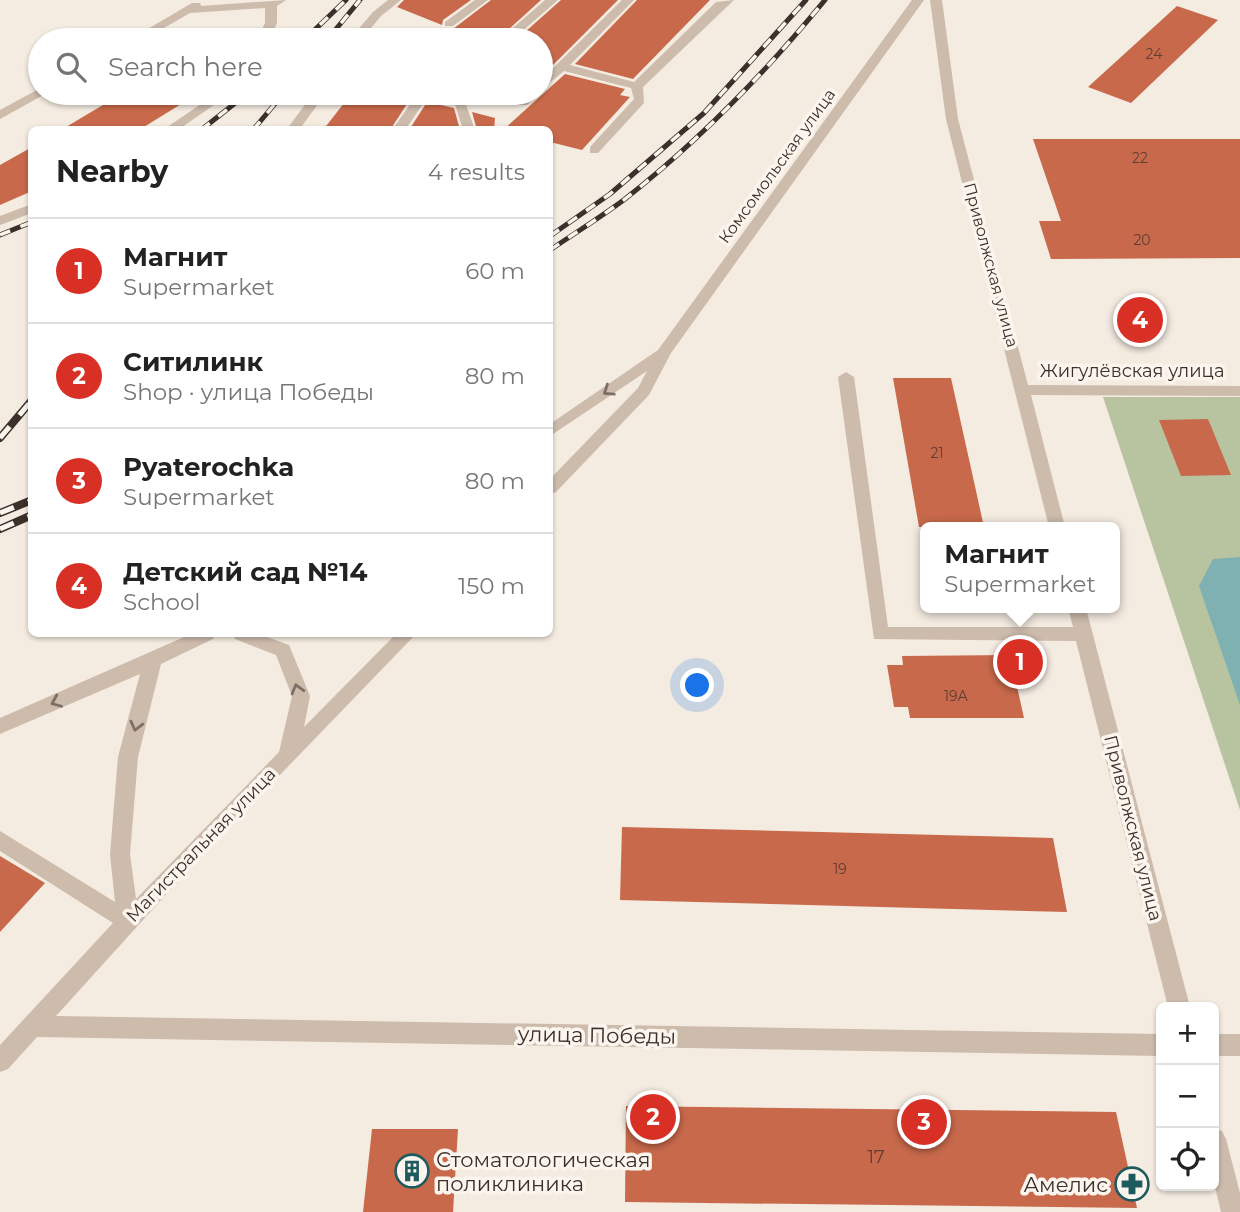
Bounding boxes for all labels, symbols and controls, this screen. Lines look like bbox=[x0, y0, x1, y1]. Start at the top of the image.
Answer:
search box bbox=[28, 28, 553, 105]
house number: 24 bbox=[1146, 45, 1163, 63]
icon: search bbox=[52, 48, 90, 86]
text: Search here bbox=[108, 51, 263, 83]
street label: Комсомольская улица bbox=[715, 85, 839, 247]
house number: 22 bbox=[1132, 149, 1148, 167]
text: Nearby bbox=[56, 153, 168, 190]
text: 4 results bbox=[428, 158, 525, 186]
street label: Приволжская улица bbox=[960, 181, 1022, 349]
house number: 20 bbox=[1133, 231, 1151, 249]
text: Магнит bbox=[123, 241, 228, 273]
text: 1 bbox=[74, 257, 84, 285]
text: 60 m bbox=[465, 257, 525, 285]
text: Supermarket bbox=[123, 273, 275, 301]
pin: 4 bbox=[1117, 294, 1163, 346]
text: Ситилинк bbox=[123, 346, 263, 378]
street label: Жигулёвская улица bbox=[1040, 360, 1224, 382]
text: 2 bbox=[72, 362, 86, 390]
text: 80 m bbox=[465, 362, 525, 390]
text: Shop · улица Победы bbox=[123, 378, 374, 406]
one-way arrow bbox=[603, 383, 616, 395]
house number: 21 bbox=[930, 444, 944, 462]
text: Pyaterochka bbox=[123, 451, 294, 483]
text: 3 bbox=[72, 467, 86, 495]
text: 80 m bbox=[465, 467, 525, 495]
text: Supermarket bbox=[123, 483, 275, 511]
popup bbox=[920, 522, 1120, 613]
text: Магнит bbox=[944, 538, 1049, 570]
text: Детский сад №14 bbox=[123, 556, 367, 588]
text: Supermarket bbox=[944, 570, 1096, 598]
text: 4 bbox=[71, 572, 87, 600]
text: 150 m bbox=[458, 572, 525, 600]
text: School bbox=[123, 588, 201, 616]
pin: 1 bbox=[997, 636, 1043, 688]
your location bbox=[680, 668, 714, 702]
one-way arrow bbox=[291, 683, 305, 695]
house number: 19А bbox=[944, 687, 969, 705]
one-way arrow bbox=[51, 694, 63, 708]
one-way arrow bbox=[130, 720, 144, 732]
street label: Приволжская улица bbox=[1099, 733, 1167, 923]
street label: Магистральная улица bbox=[122, 763, 280, 927]
house number: 19 bbox=[833, 860, 847, 878]
map controls bbox=[1156, 1002, 1219, 1191]
button: + bbox=[1156, 1002, 1219, 1065]
street label: улица Победы bbox=[517, 1021, 676, 1049]
button: − bbox=[1156, 1065, 1219, 1128]
pin: 2 bbox=[630, 1091, 676, 1143]
pin: 3 bbox=[901, 1096, 947, 1148]
button: locate bbox=[1156, 1128, 1219, 1191]
house number: 17 bbox=[867, 1146, 885, 1168]
place label: Стоматологическая поликлиника bbox=[436, 1147, 650, 1196]
building icon: Стоматологическая поликлиника bbox=[393, 1152, 431, 1190]
pharmacy icon: Амелис bbox=[1113, 1165, 1151, 1203]
place label: Амелис bbox=[1023, 1172, 1108, 1197]

